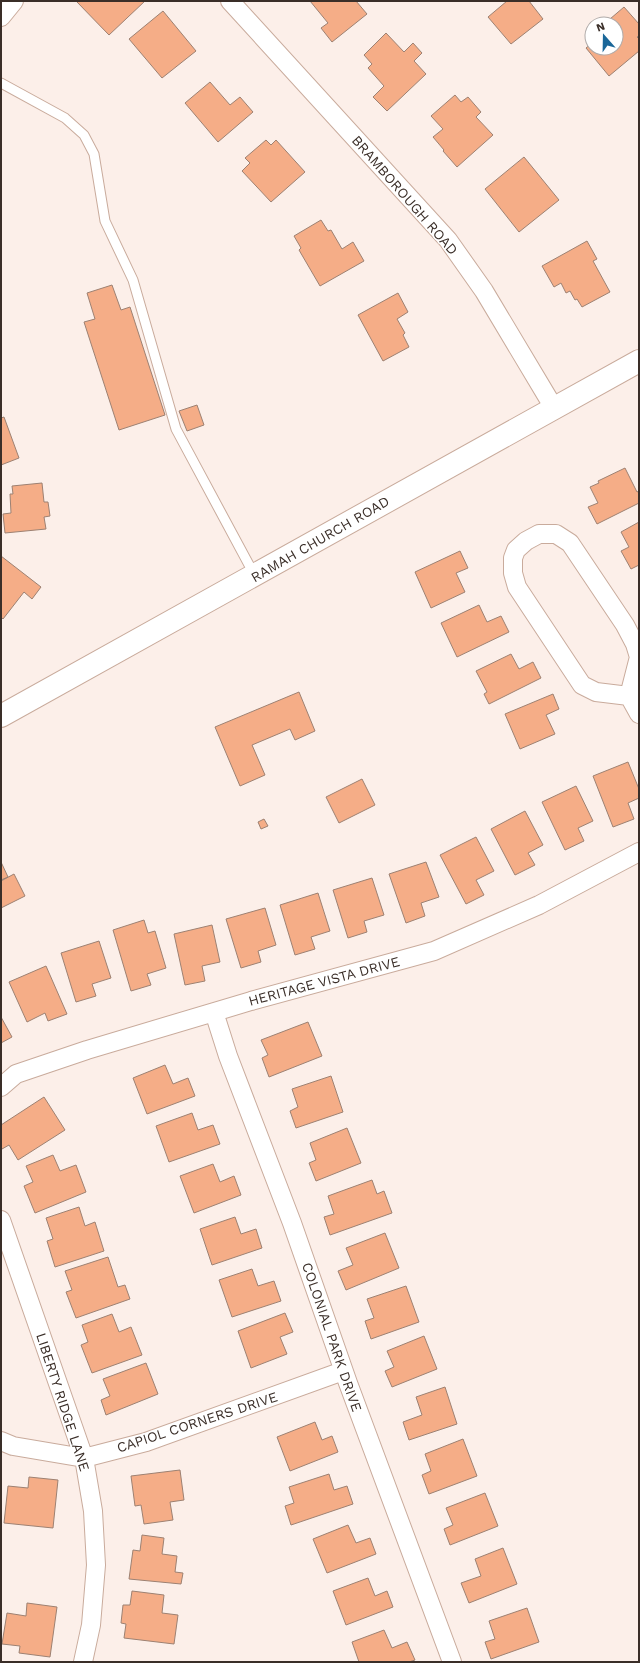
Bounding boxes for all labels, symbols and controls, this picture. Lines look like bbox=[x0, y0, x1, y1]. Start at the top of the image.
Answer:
north arrow bbox=[584, 16, 624, 56]
text: N bbox=[595, 20, 607, 35]
street label: BRAMBOROUGH ROAD bbox=[349, 132, 461, 258]
street label: RAMAH CHURCH ROAD bbox=[248, 493, 392, 585]
street label: HERITAGE VISTA DRIVE bbox=[247, 953, 402, 1009]
street label: COLONIAL PARK DRIVE bbox=[299, 1260, 365, 1414]
street label: LIBERTY RIDGE LANE bbox=[33, 1331, 93, 1473]
street label: CAPIOL CORNERS DRIVE bbox=[115, 1388, 279, 1456]

